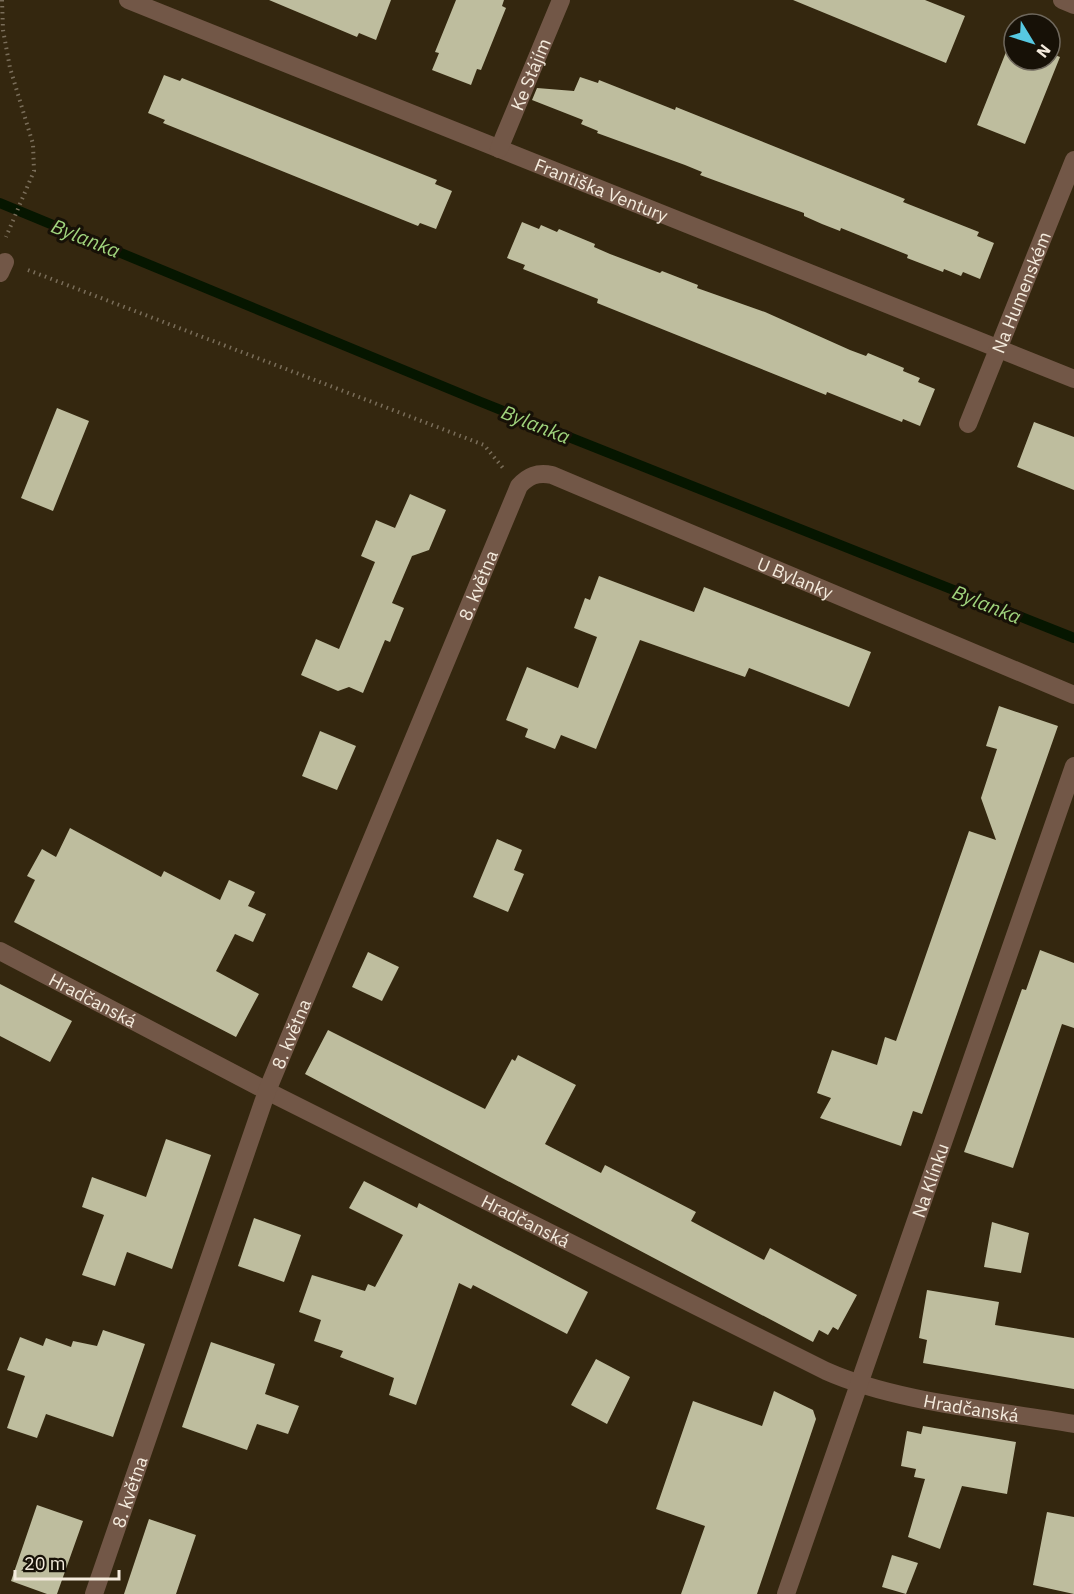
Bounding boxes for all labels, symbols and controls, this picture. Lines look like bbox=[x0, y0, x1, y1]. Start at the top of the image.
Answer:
north arrow bbox=[1002, 12, 1062, 72]
street label: Ke Stájím bbox=[505, 35, 555, 114]
text: N bbox=[1032, 41, 1055, 62]
street label: Františka Ventury bbox=[531, 153, 672, 227]
water label: Bylanka bbox=[48, 212, 124, 264]
street label: Na Humenském bbox=[986, 228, 1056, 356]
water label: Bylanka bbox=[498, 398, 574, 450]
street label: 8. května bbox=[453, 546, 503, 624]
street label: U Bylanky bbox=[754, 551, 837, 604]
water label: Bylanka bbox=[949, 578, 1025, 630]
street label: Hradčanská bbox=[45, 967, 141, 1032]
street label: 8. května bbox=[266, 995, 316, 1072]
street label: Na Klínku bbox=[906, 1140, 953, 1221]
street label: Hradčanská bbox=[478, 1189, 574, 1253]
street label: Hradčanská bbox=[922, 1389, 1021, 1427]
street label: 8. května bbox=[106, 1453, 152, 1531]
scale bar bbox=[15, 1543, 118, 1581]
text: 20 m bbox=[24, 1552, 66, 1575]

